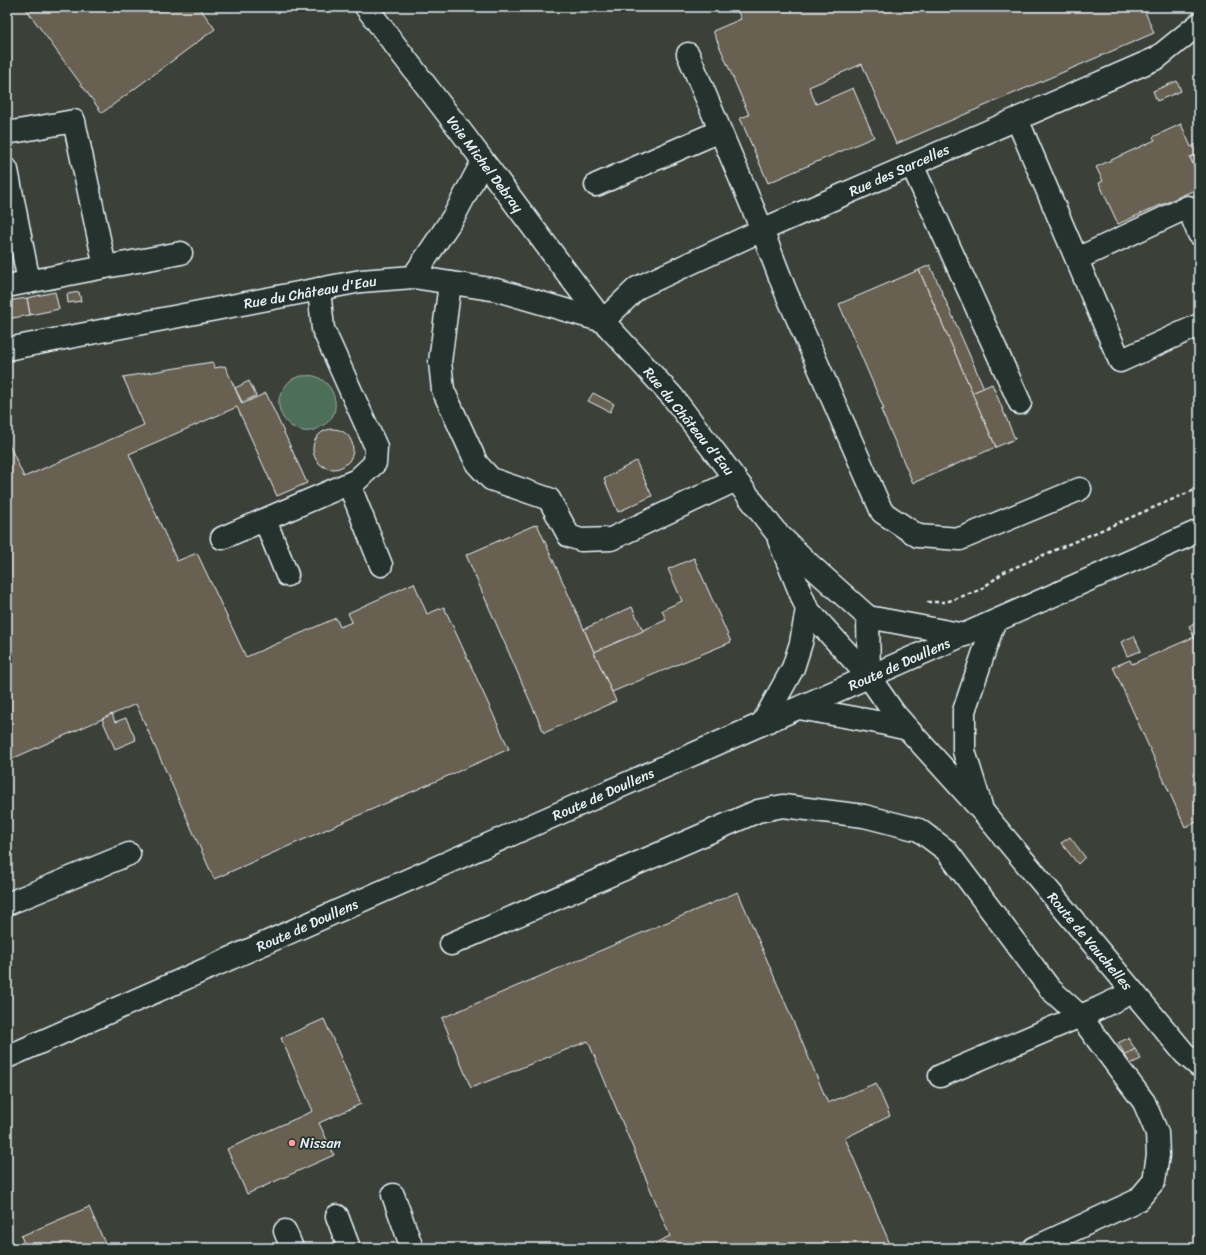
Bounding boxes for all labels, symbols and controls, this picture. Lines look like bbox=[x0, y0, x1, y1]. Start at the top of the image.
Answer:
street label: Voie Michel Debray bbox=[440, 110, 530, 219]
street label: Rue des Sarcelles bbox=[845, 137, 954, 204]
street label: Rue du Château d'Eau bbox=[242, 268, 379, 316]
street label: Rue du Château d'Eau bbox=[637, 361, 741, 482]
street label: Route de Doullens bbox=[844, 631, 954, 698]
street label: Route de Doullens bbox=[548, 761, 658, 828]
street label: Route de Vauchelles bbox=[1041, 886, 1139, 997]
street label: Route de Doullens bbox=[252, 892, 362, 959]
place label: Nissan bbox=[300, 1131, 341, 1156]
marker: Nissan bbox=[287, 1138, 297, 1148]

